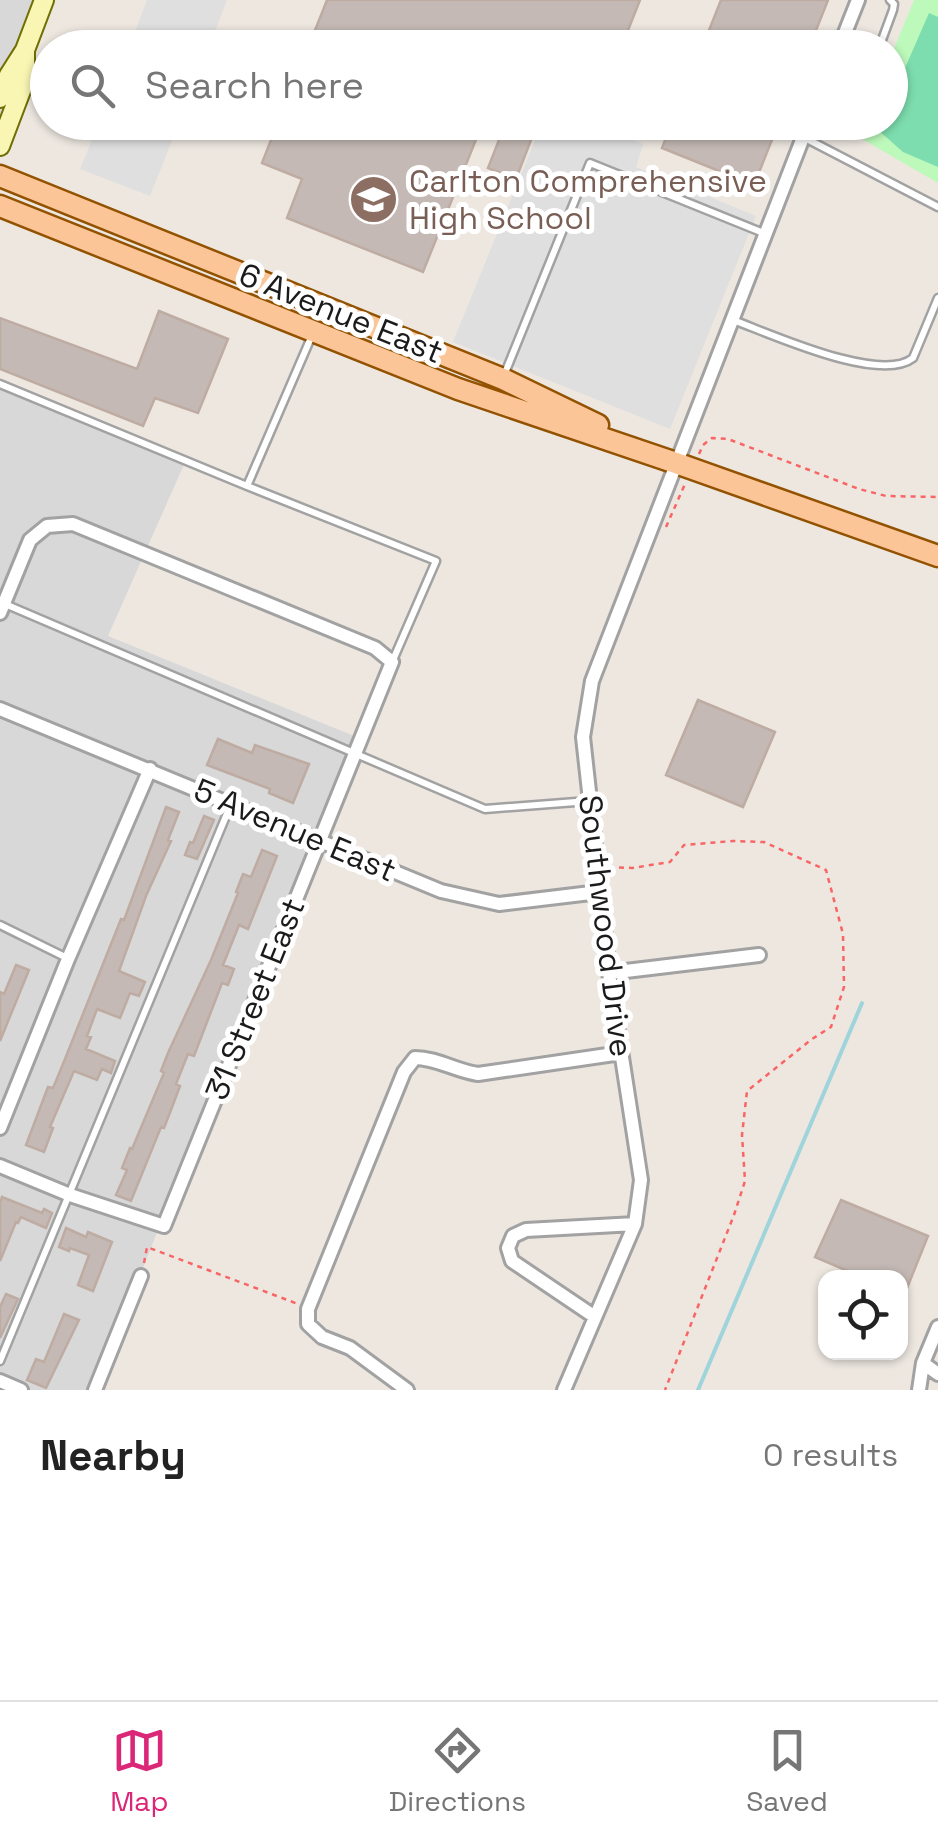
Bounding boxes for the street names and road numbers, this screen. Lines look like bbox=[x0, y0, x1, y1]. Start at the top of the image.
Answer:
street label: 6 Avenue East bbox=[233, 254, 449, 372]
street label: 5 Avenue East bbox=[188, 769, 402, 891]
street label: Southwood Drive bbox=[570, 793, 642, 1059]
street label: 31 Street East bbox=[196, 892, 314, 1106]

